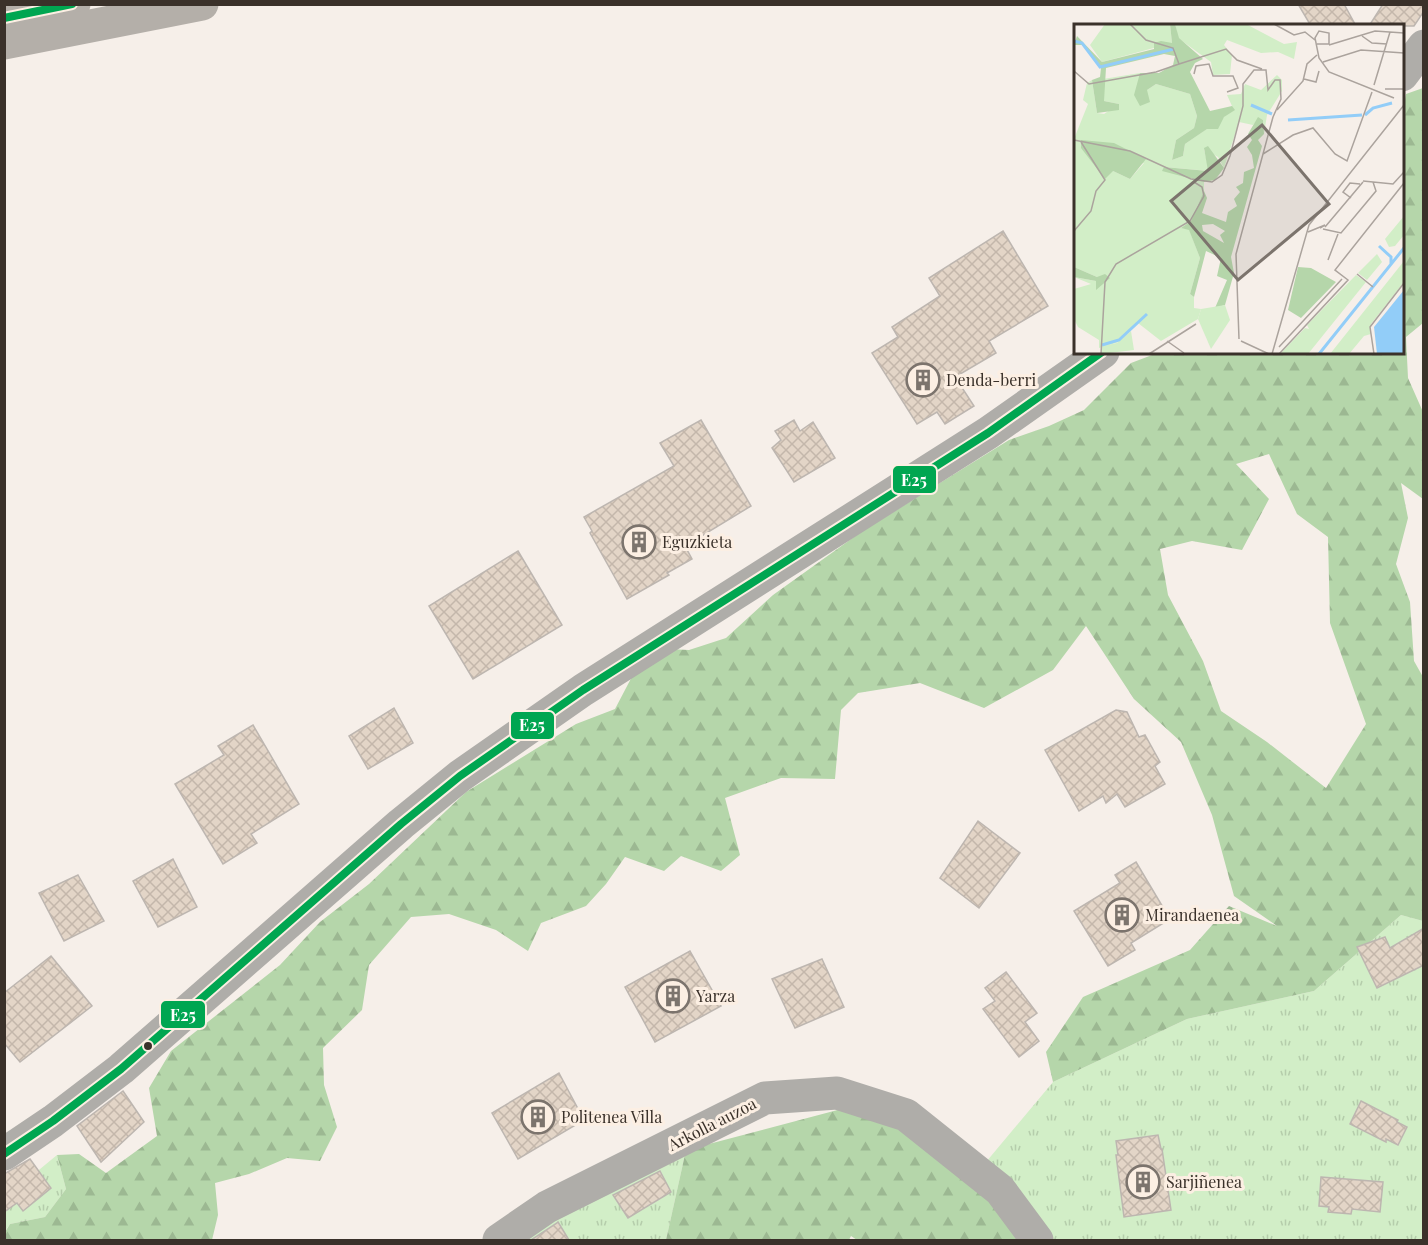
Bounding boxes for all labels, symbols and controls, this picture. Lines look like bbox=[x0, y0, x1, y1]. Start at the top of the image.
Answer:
inset map bbox=[1074, 24, 1404, 354]
building icon: Denda-berri bbox=[905, 362, 941, 398]
place label: Denda-berri bbox=[946, 369, 1037, 390]
line badge: E25 bbox=[892, 465, 937, 494]
text: E25 bbox=[901, 469, 927, 490]
building icon: Eguzkieta bbox=[621, 524, 657, 560]
place label: Eguzkieta bbox=[662, 531, 732, 552]
line badge: E25 bbox=[510, 711, 555, 740]
text: E25 bbox=[519, 714, 545, 735]
building icon: Mirandaenea bbox=[1104, 897, 1140, 933]
place label: Mirandaenea bbox=[1145, 904, 1239, 925]
building icon: Yarza bbox=[655, 978, 691, 1014]
place label: Yarza bbox=[695, 985, 735, 1006]
line badge: E25 bbox=[160, 1000, 206, 1029]
text: E25 bbox=[170, 1004, 196, 1025]
unlabelled marker bbox=[142, 1040, 154, 1052]
street label: Arkolla auzoa bbox=[663, 1092, 759, 1155]
building icon: Politenea Villa bbox=[520, 1099, 556, 1135]
place label: Politenea Villa bbox=[561, 1106, 662, 1127]
building icon: Sarjiñenea bbox=[1125, 1164, 1161, 1200]
place label: Sarjiñenea bbox=[1166, 1171, 1242, 1192]

